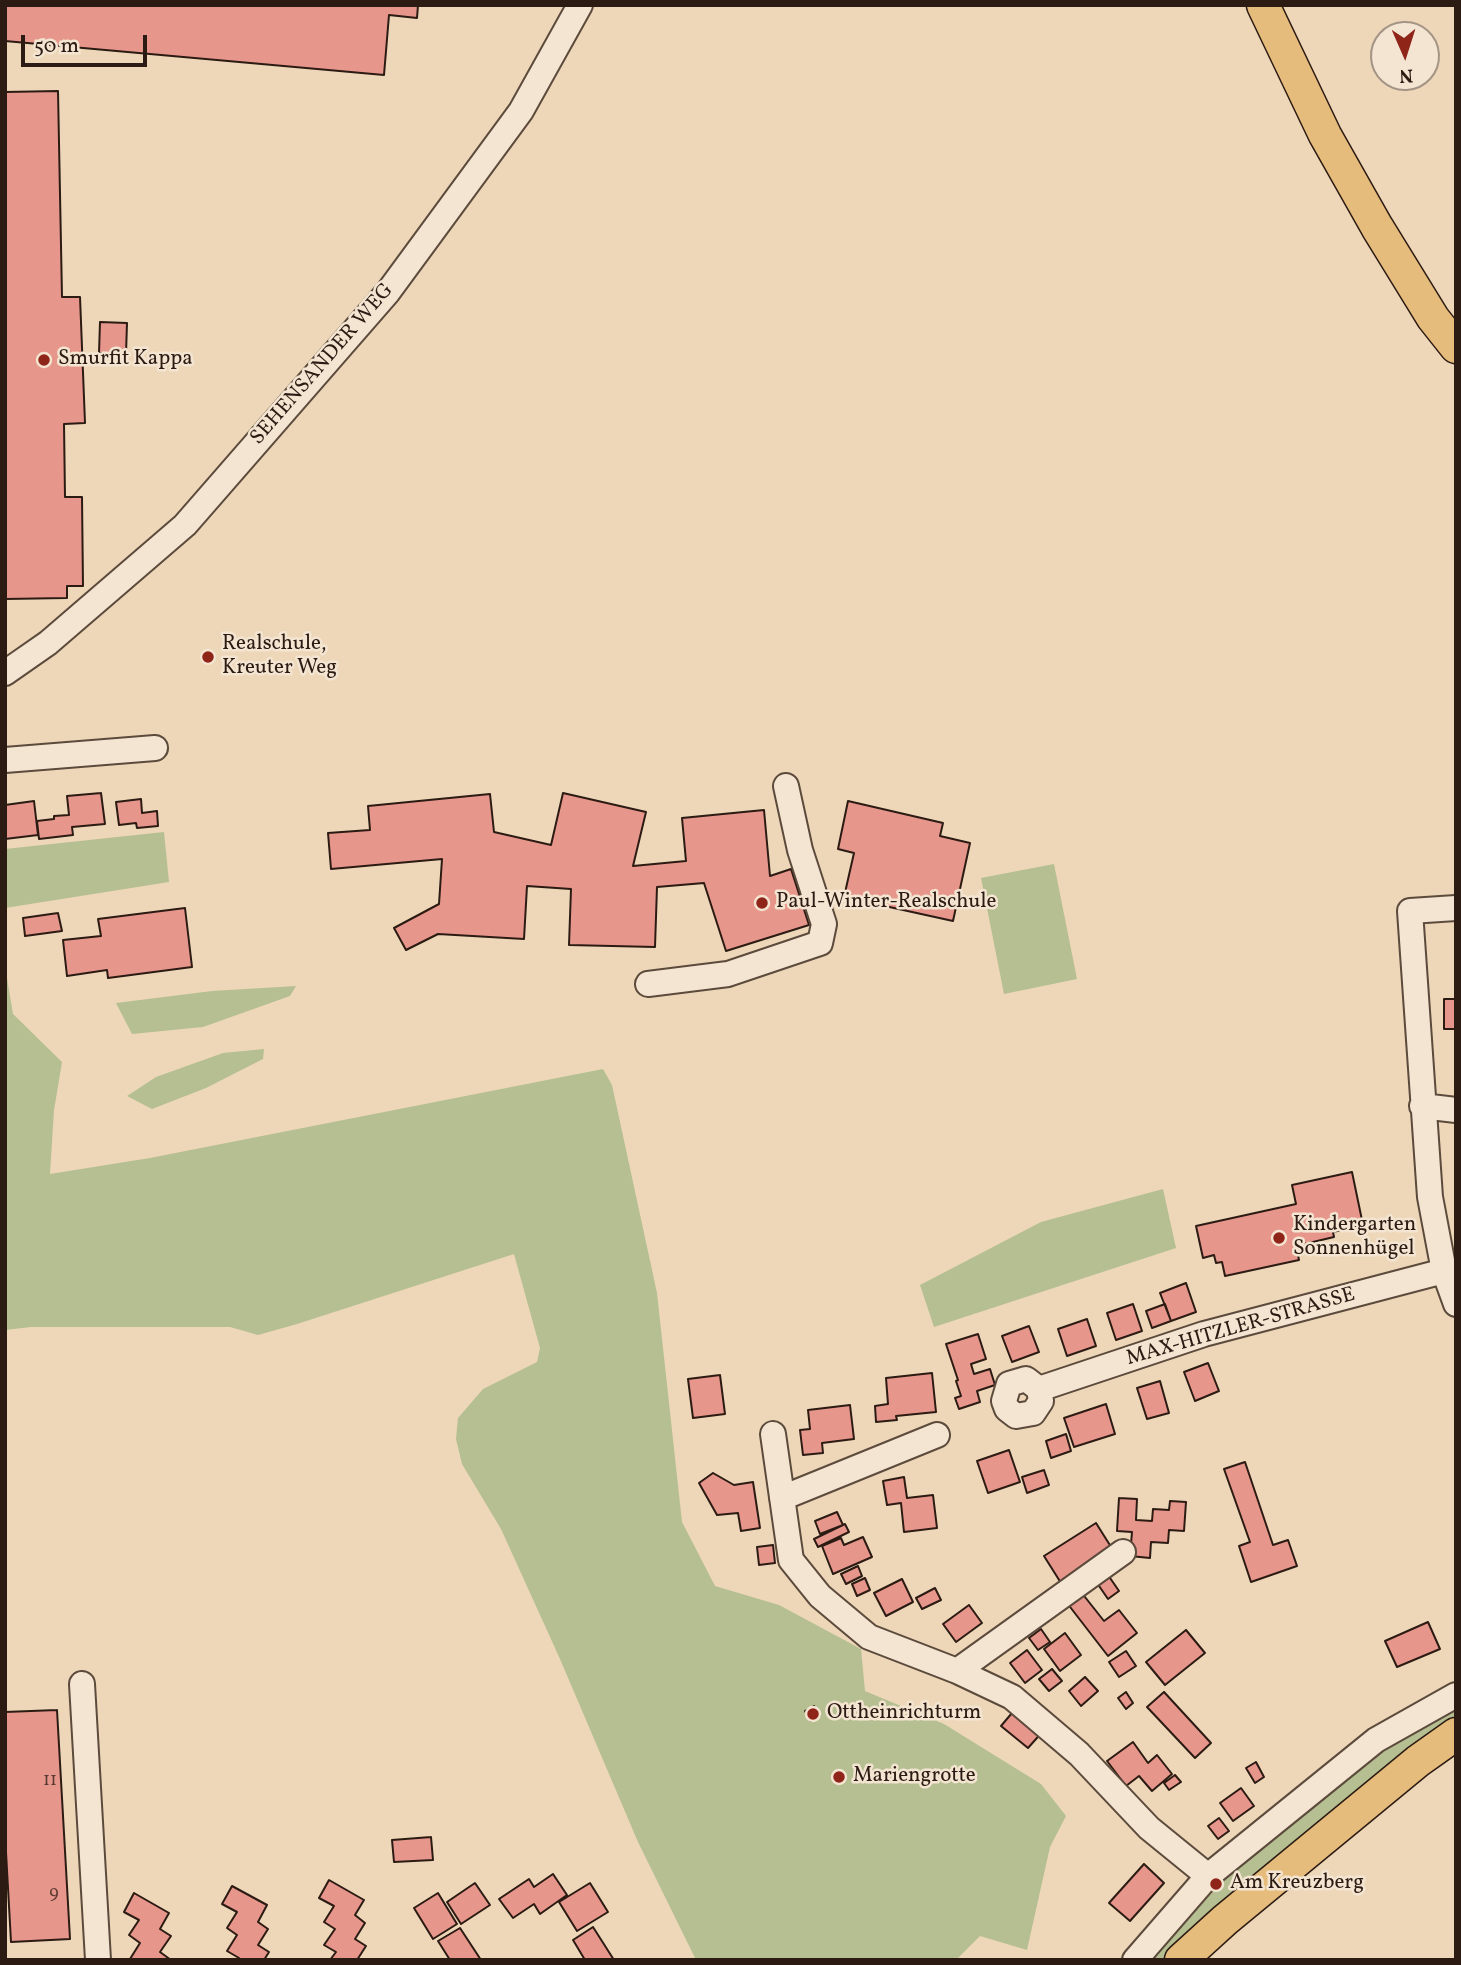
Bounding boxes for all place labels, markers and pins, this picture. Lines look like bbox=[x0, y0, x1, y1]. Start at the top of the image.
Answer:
place label: Smurfit Kappa bbox=[58, 347, 193, 373]
marker: Smurfit Kappa bbox=[36, 352, 52, 368]
place label: Realschule, Kreuter Weg bbox=[222, 632, 337, 682]
marker: Realschule, Kreuter Weg bbox=[200, 649, 216, 665]
place label: Paul-Winter-Realschule bbox=[776, 890, 997, 916]
marker: Paul-Winter-Realschule bbox=[754, 895, 770, 911]
place label: Kindergarten Sonnenhügel bbox=[1293, 1213, 1416, 1263]
marker: Kindergarten Sonnenhügel bbox=[1271, 1230, 1287, 1246]
place label: Ottheinrichturm bbox=[827, 1701, 981, 1727]
marker: Ottheinrichturm bbox=[805, 1706, 821, 1722]
place label: Mariengrotte bbox=[853, 1764, 976, 1790]
marker: Mariengrotte bbox=[831, 1769, 847, 1785]
place label: Am Kreuzberg bbox=[1230, 1871, 1364, 1897]
marker: Am Kreuzberg bbox=[1208, 1876, 1224, 1892]

